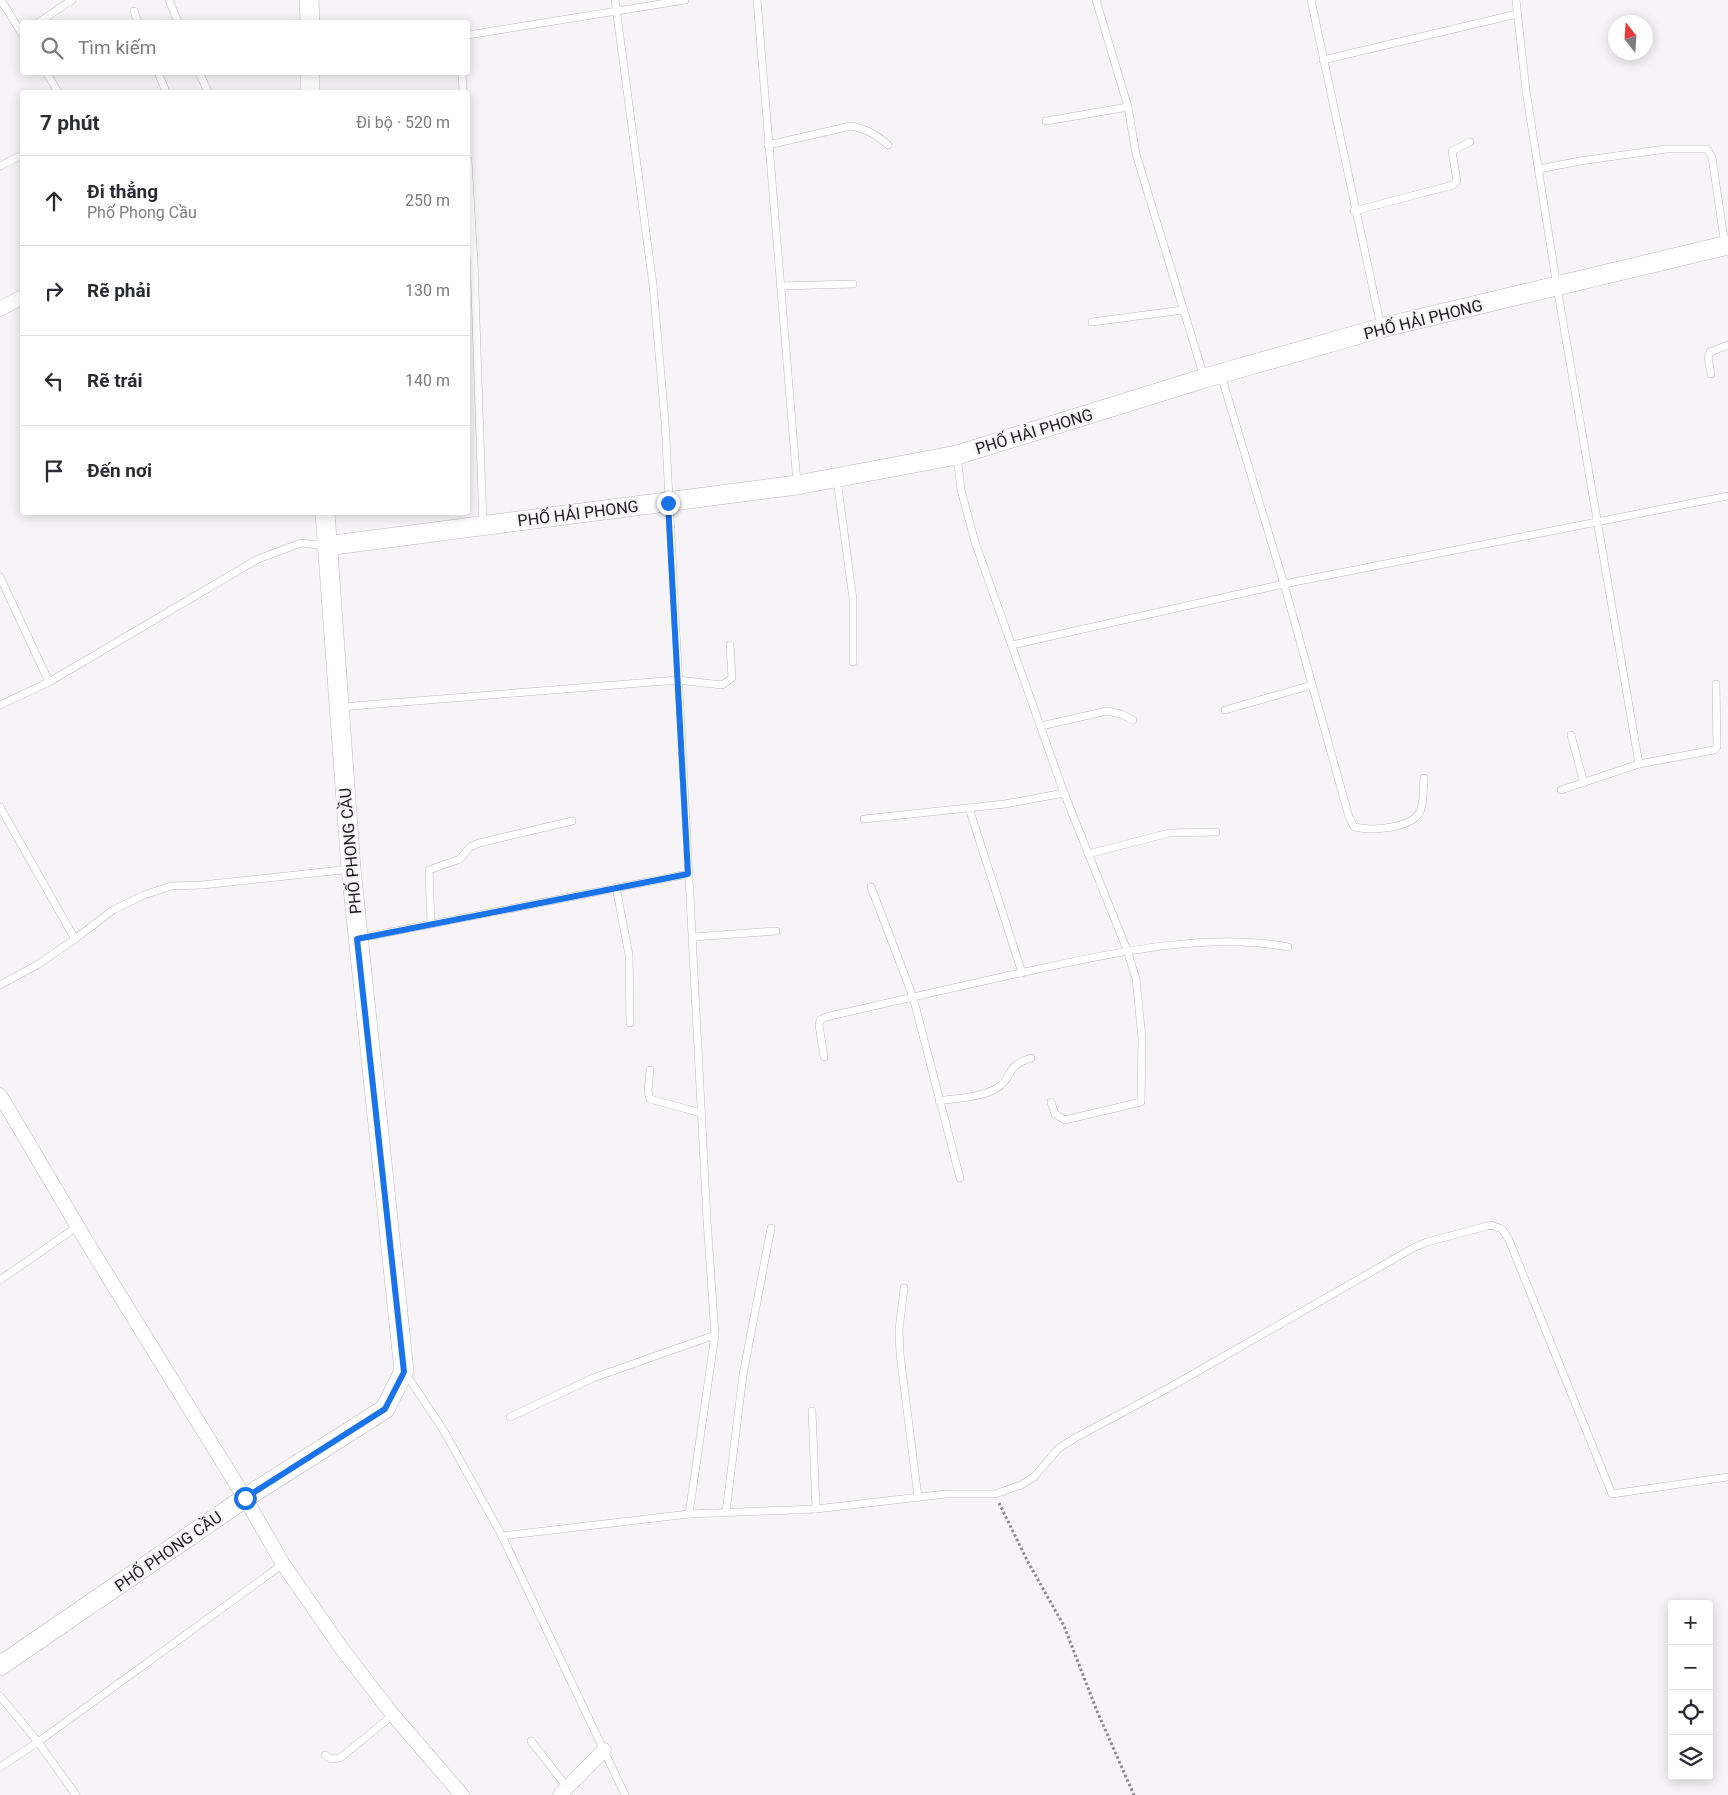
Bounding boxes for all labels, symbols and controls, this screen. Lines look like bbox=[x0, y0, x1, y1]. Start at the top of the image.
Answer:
north arrow bbox=[1608, 15, 1653, 60]
search box bbox=[20, 20, 470, 75]
icon: search bbox=[38, 34, 66, 62]
text: Tìm kiếm bbox=[78, 36, 156, 59]
text: 7 phút bbox=[40, 111, 100, 135]
text: Đi bộ · 520 m bbox=[356, 113, 450, 132]
text: Đi thẳng bbox=[87, 180, 158, 203]
icon: ahead bbox=[40, 187, 68, 215]
text: 250 m bbox=[405, 191, 450, 210]
text: Phố Phong Cầu bbox=[87, 203, 197, 222]
icon: right bbox=[40, 277, 68, 305]
text: Rẽ phải bbox=[87, 279, 151, 302]
text: 130 m bbox=[405, 281, 450, 300]
street label: PHỐ HẢI PHONG bbox=[1361, 294, 1484, 343]
icon: left bbox=[40, 367, 68, 395]
text: Rẽ trái bbox=[87, 369, 142, 392]
text: 140 m bbox=[405, 371, 450, 390]
street label: PHỐ HẢI PHONG bbox=[973, 403, 1095, 458]
icon: arrive bbox=[40, 457, 68, 485]
text: Đến nơi bbox=[87, 459, 152, 482]
route end bbox=[657, 492, 680, 515]
street label: PHỐ HẢI PHONG bbox=[516, 495, 640, 530]
street label: PHỐ PHONG CẦU bbox=[334, 787, 365, 915]
route start bbox=[234, 1487, 257, 1510]
street label: PHỐ PHONG CẦU bbox=[110, 1506, 225, 1595]
map controls bbox=[1668, 1600, 1713, 1780]
button: + bbox=[1668, 1600, 1713, 1645]
button: − bbox=[1668, 1645, 1713, 1690]
button: locate bbox=[1668, 1690, 1713, 1735]
button: layers bbox=[1668, 1735, 1713, 1780]

